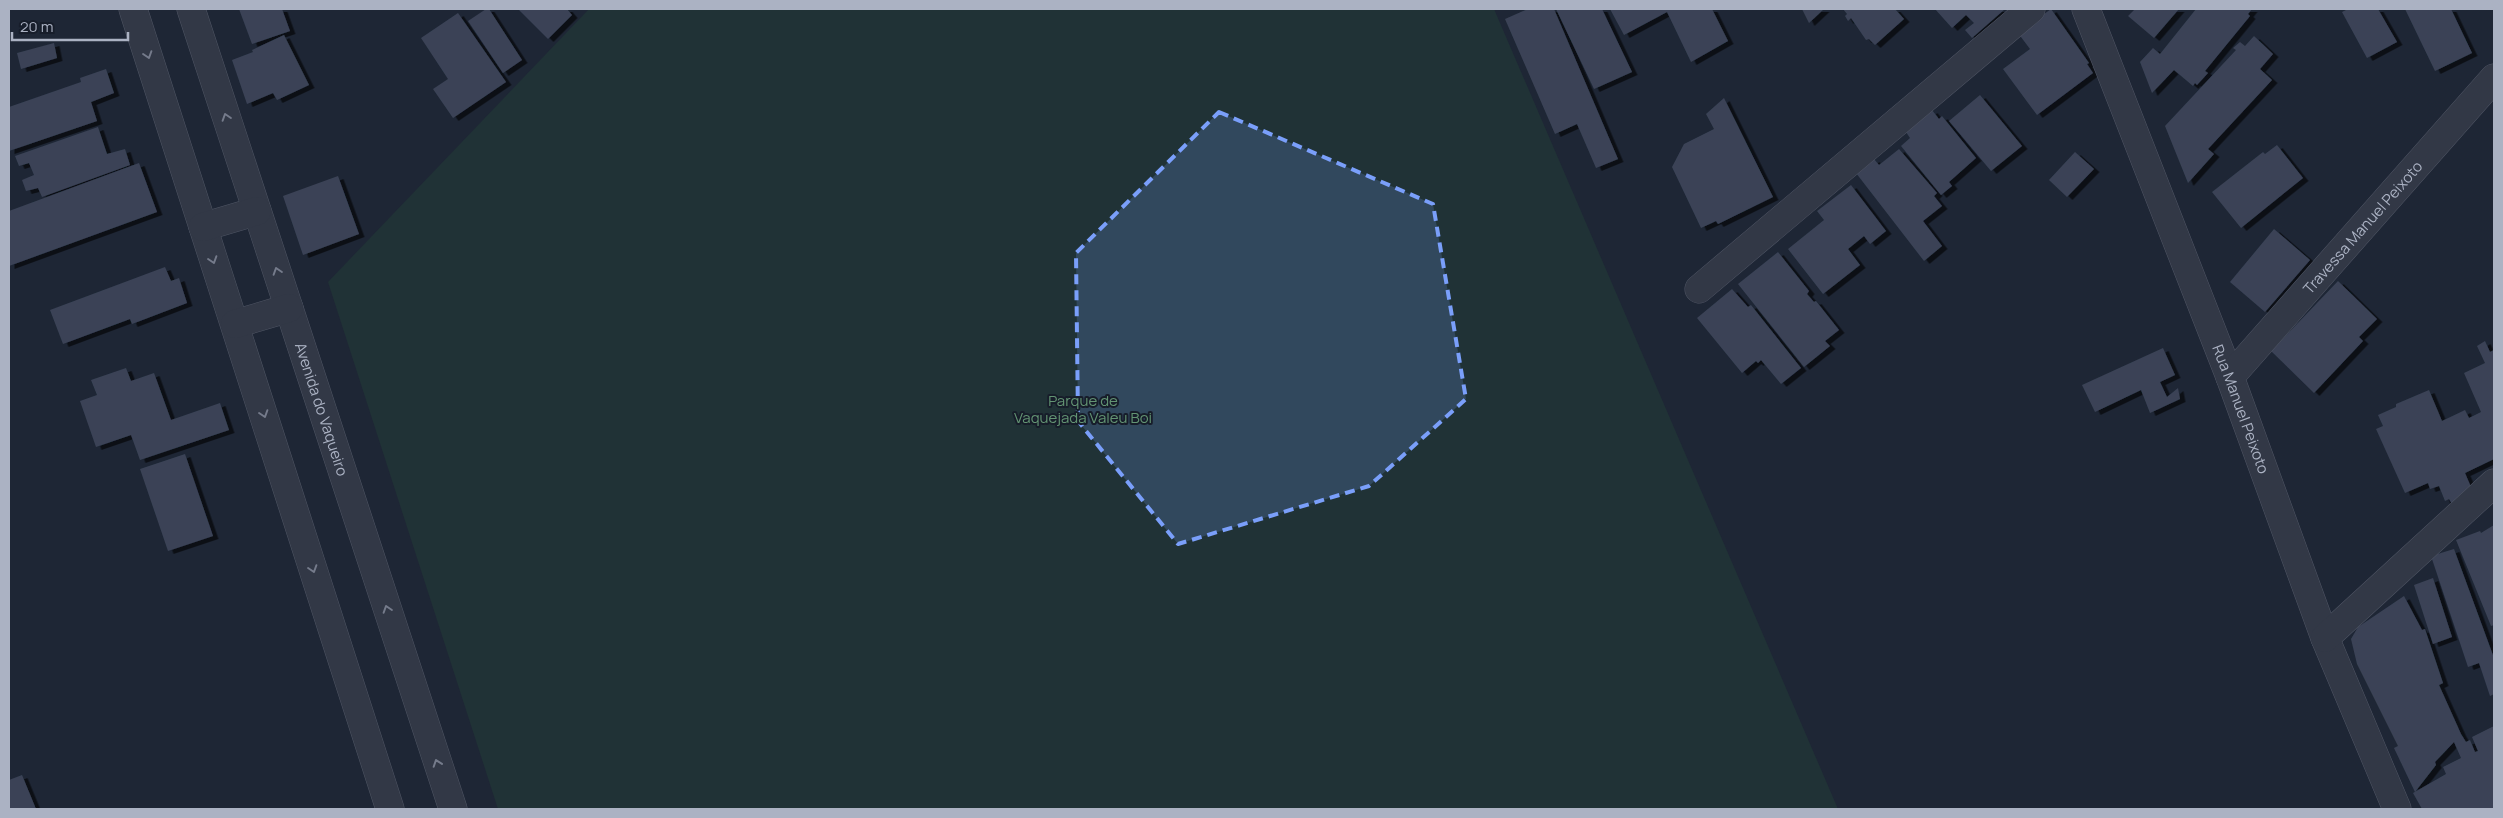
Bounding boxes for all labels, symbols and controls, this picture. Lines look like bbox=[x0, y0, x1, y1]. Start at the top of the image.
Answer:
scale bar bbox=[12, 10, 129, 42]
text: 20 m bbox=[20, 16, 53, 37]
one-way arrow bbox=[142, 51, 152, 59]
one-way arrow bbox=[222, 113, 232, 121]
street label: Travessa Manuel Peixoto bbox=[2298, 156, 2427, 298]
one-way arrow bbox=[208, 255, 218, 264]
one-way arrow bbox=[273, 267, 283, 276]
street label: Avenida do Vaqueiro bbox=[290, 340, 354, 479]
street label: Rua Manuel Peixoto bbox=[2208, 341, 2275, 476]
park label: Parque de Vaquejada Valeu Boi bbox=[1014, 390, 1152, 428]
one-way arrow bbox=[259, 410, 269, 418]
one-way arrow bbox=[308, 565, 318, 573]
one-way arrow bbox=[383, 605, 393, 613]
one-way arrow bbox=[433, 759, 443, 768]

